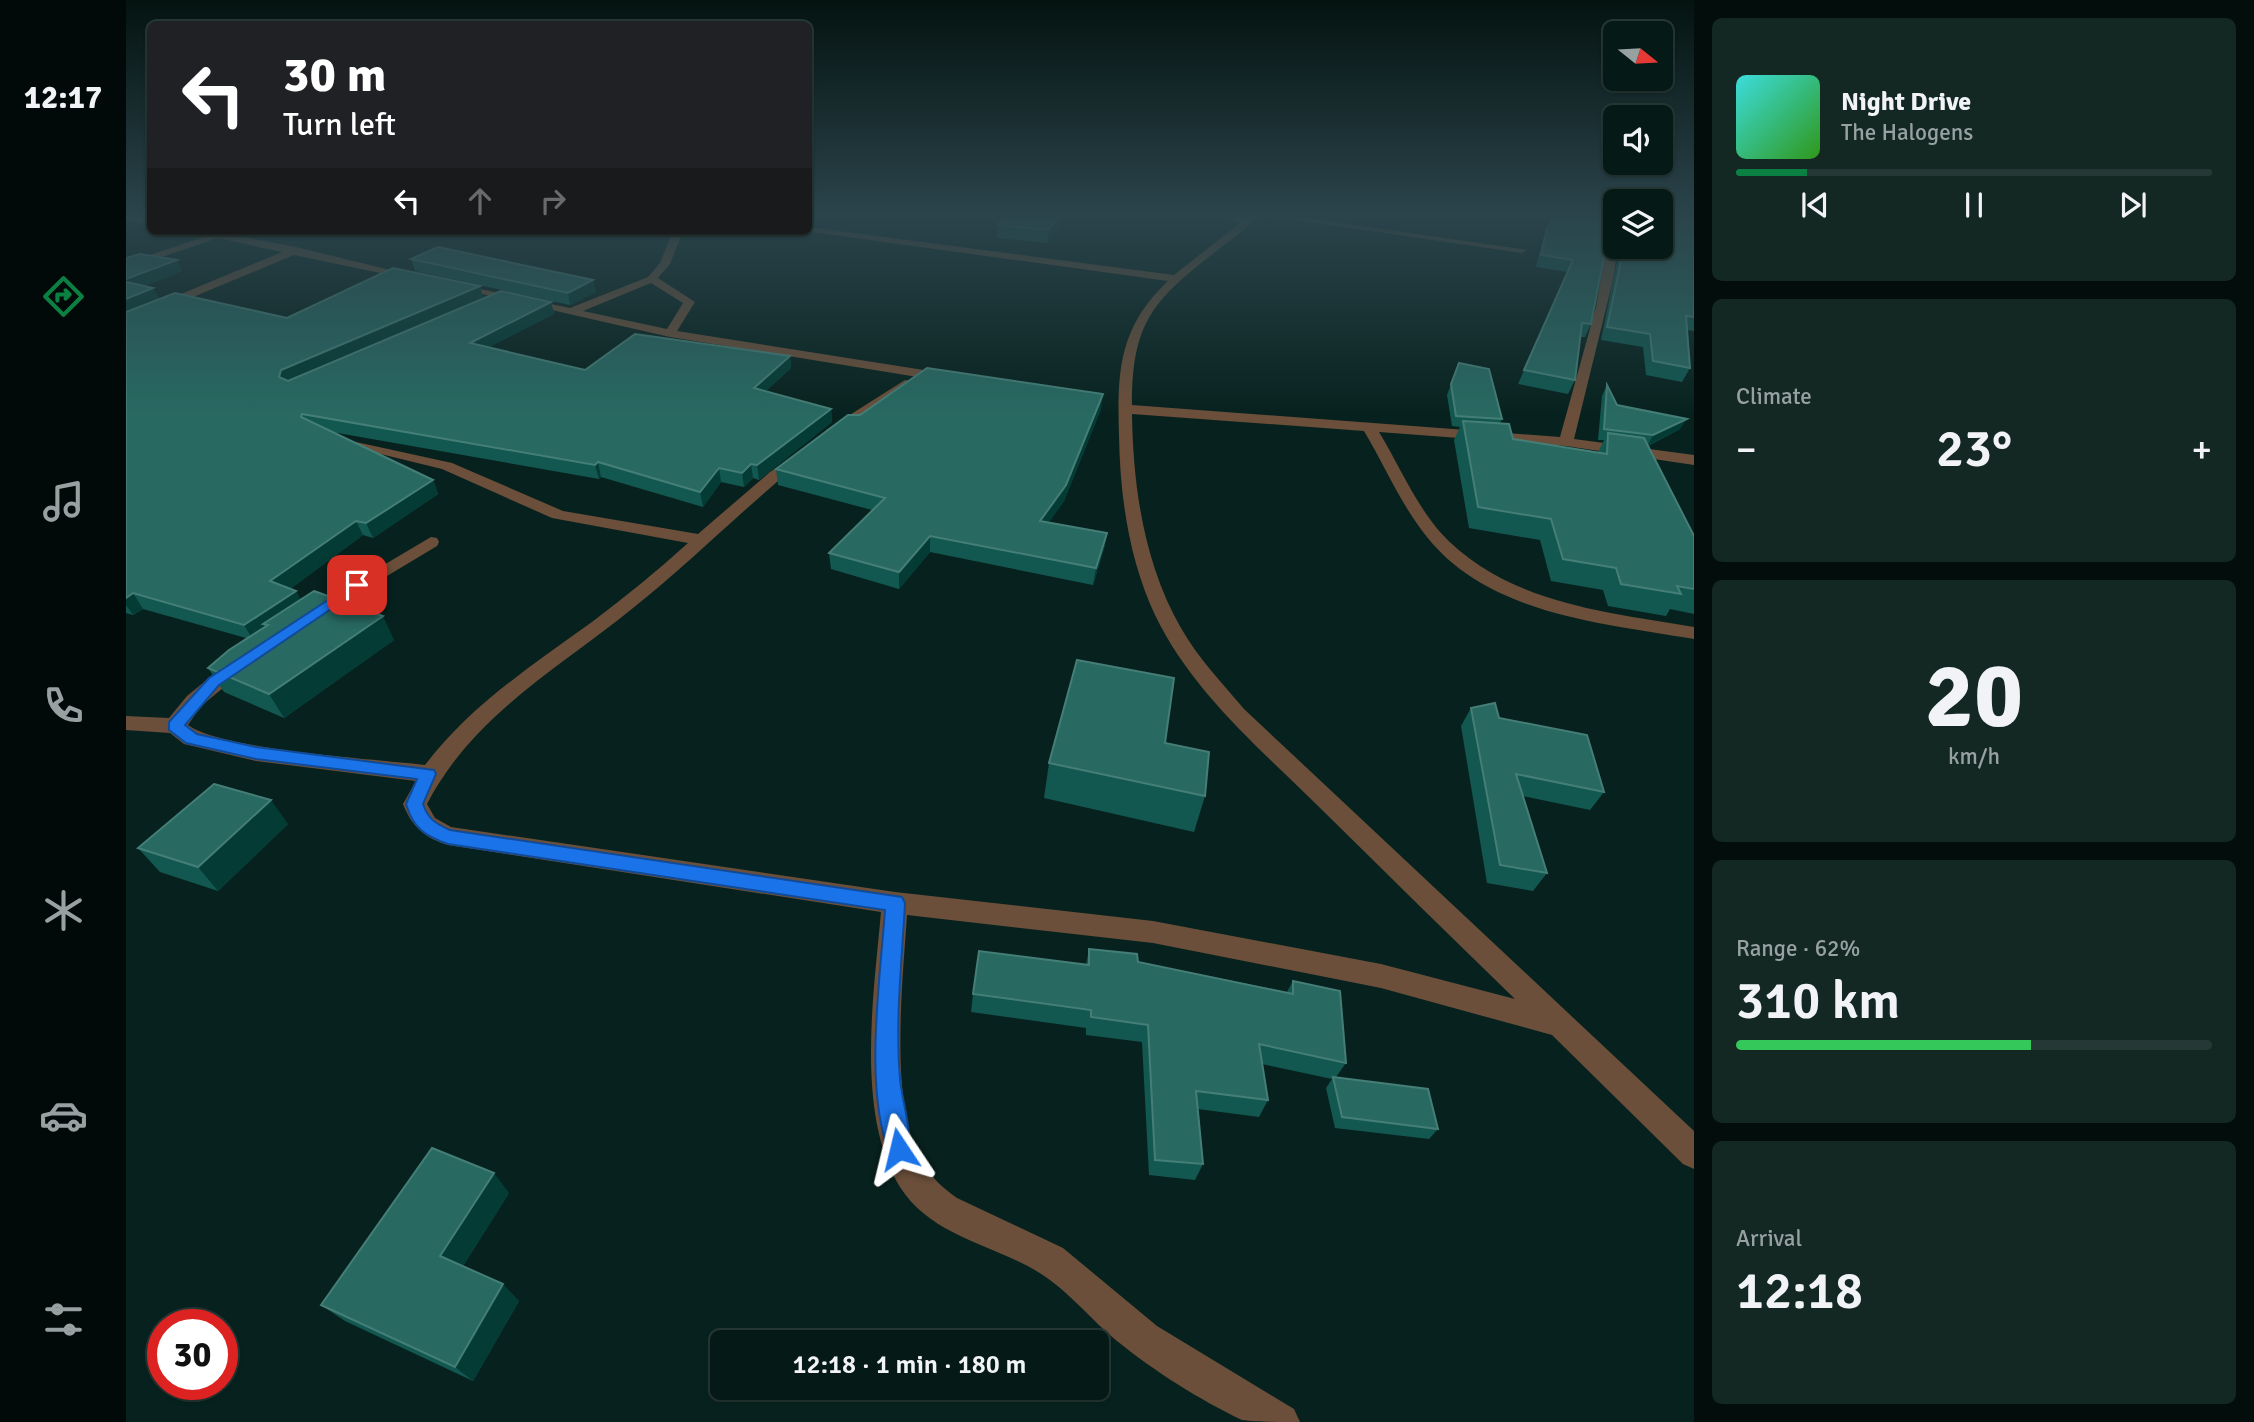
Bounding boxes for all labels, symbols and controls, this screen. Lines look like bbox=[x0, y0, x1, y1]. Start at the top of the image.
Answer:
north arrow bbox=[1603, 21, 1673, 91]
map controls bbox=[1603, 21, 1673, 259]
text: 30 m bbox=[283, 45, 386, 105]
icon: left bbox=[168, 49, 259, 140]
text: 12:17 bbox=[24, 78, 102, 117]
text: Night Drive bbox=[1841, 86, 1971, 118]
text: Turn left bbox=[283, 105, 396, 144]
button: sound bbox=[1603, 105, 1673, 175]
text: The Halogens bbox=[1841, 118, 1973, 147]
icon: left bbox=[388, 182, 426, 220]
icon: ahead bbox=[461, 182, 499, 220]
icon: right bbox=[534, 182, 572, 220]
icon: previous bbox=[1796, 186, 1834, 224]
icon: pause bbox=[1955, 186, 1993, 224]
icon: next bbox=[2114, 186, 2152, 224]
button: layers bbox=[1603, 189, 1673, 259]
icon: directions bbox=[39, 272, 88, 321]
text: Climate bbox=[1736, 382, 1812, 411]
text: 23° bbox=[1936, 417, 2012, 481]
text: − bbox=[1736, 426, 1757, 473]
text: + bbox=[2191, 426, 2212, 473]
icon: music bbox=[39, 477, 88, 526]
pin bbox=[327, 555, 387, 615]
icon: arrive bbox=[338, 566, 376, 604]
text: 20 bbox=[1925, 640, 2023, 753]
icon: phone bbox=[39, 681, 88, 730]
text: km/h bbox=[1948, 742, 2000, 771]
icon: climate bbox=[39, 886, 88, 935]
text: Range · 62% bbox=[1736, 934, 1860, 963]
text: 310 km bbox=[1736, 969, 1900, 1033]
icon: car bbox=[39, 1091, 88, 1140]
position arrow bbox=[862, 1112, 936, 1186]
text: Arrival bbox=[1736, 1224, 1802, 1253]
text: 12:18 bbox=[1736, 1259, 1863, 1323]
icon: filters bbox=[39, 1295, 88, 1344]
speed limit sign: 30 bbox=[147, 1309, 238, 1400]
text: 12:18 · 1 min · 180 m bbox=[793, 1349, 1026, 1381]

